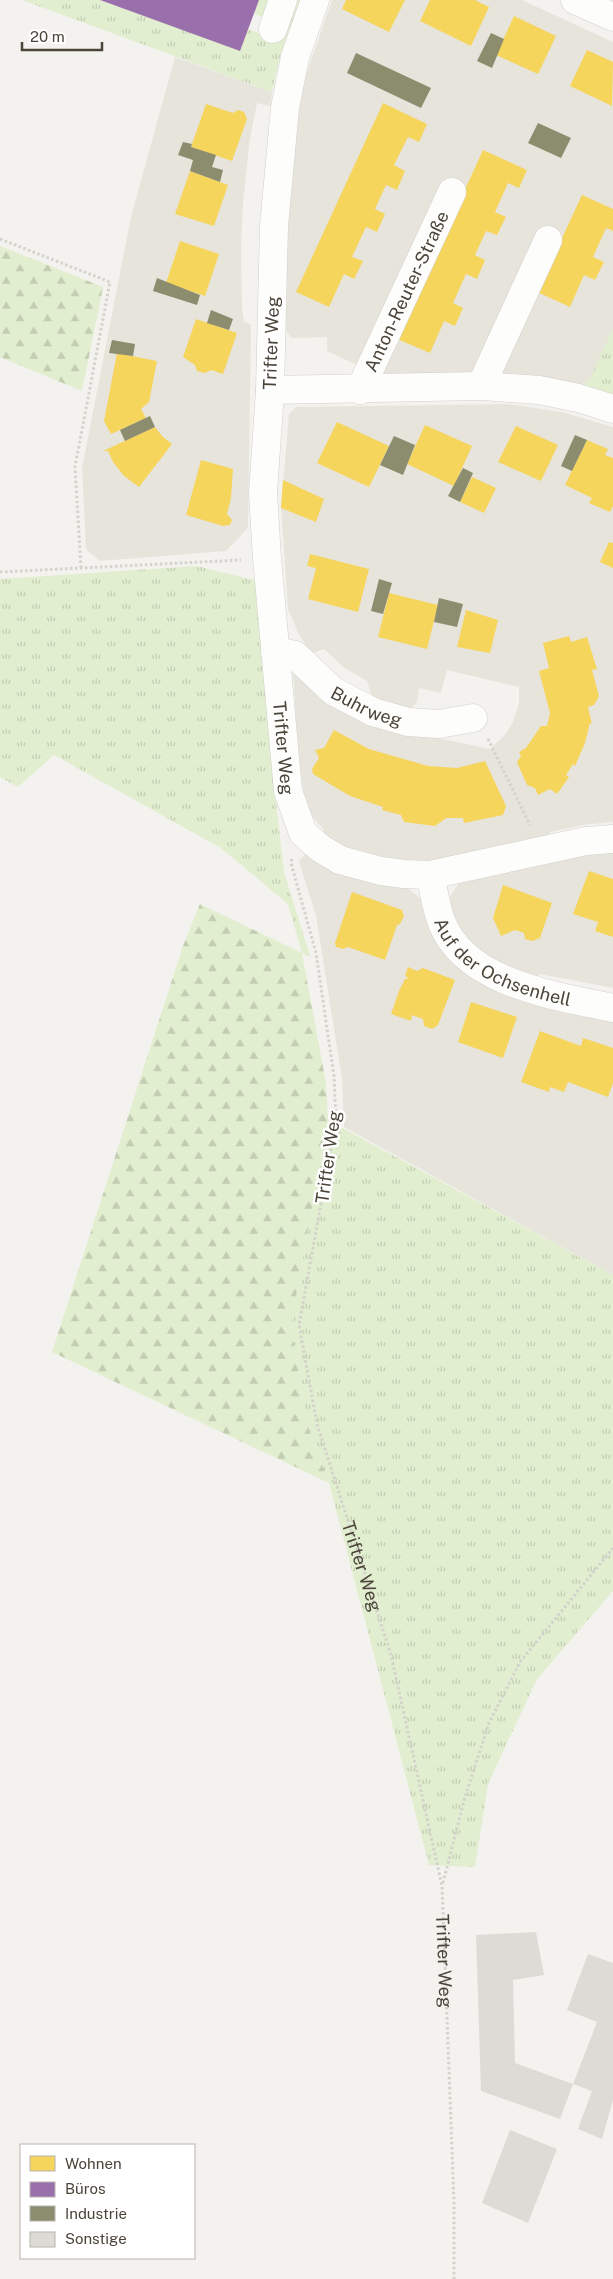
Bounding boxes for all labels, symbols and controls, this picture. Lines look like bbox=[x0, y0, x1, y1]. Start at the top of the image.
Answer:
scale bar bbox=[22, 20, 102, 52]
text: 20 m bbox=[30, 28, 65, 45]
street label: Anton-Reuter-Straße bbox=[359, 207, 452, 375]
street label: Trifter Weg bbox=[259, 296, 283, 390]
street label: Buhrweg bbox=[328, 681, 405, 730]
street label: Trifter Weg bbox=[269, 700, 299, 796]
street label: Auf der Ochsenhell bbox=[430, 914, 573, 1010]
street label: Trifter Weg bbox=[311, 1109, 345, 1205]
street label: Trifter Weg bbox=[338, 1518, 387, 1614]
street label: Trifter Weg bbox=[433, 1914, 457, 2008]
legend bbox=[20, 2144, 195, 2259]
text: Wohnen bbox=[65, 2155, 122, 2172]
text: Büros bbox=[65, 2180, 106, 2197]
text: Industrie bbox=[65, 2205, 127, 2222]
text: Sonstige bbox=[65, 2230, 127, 2247]

